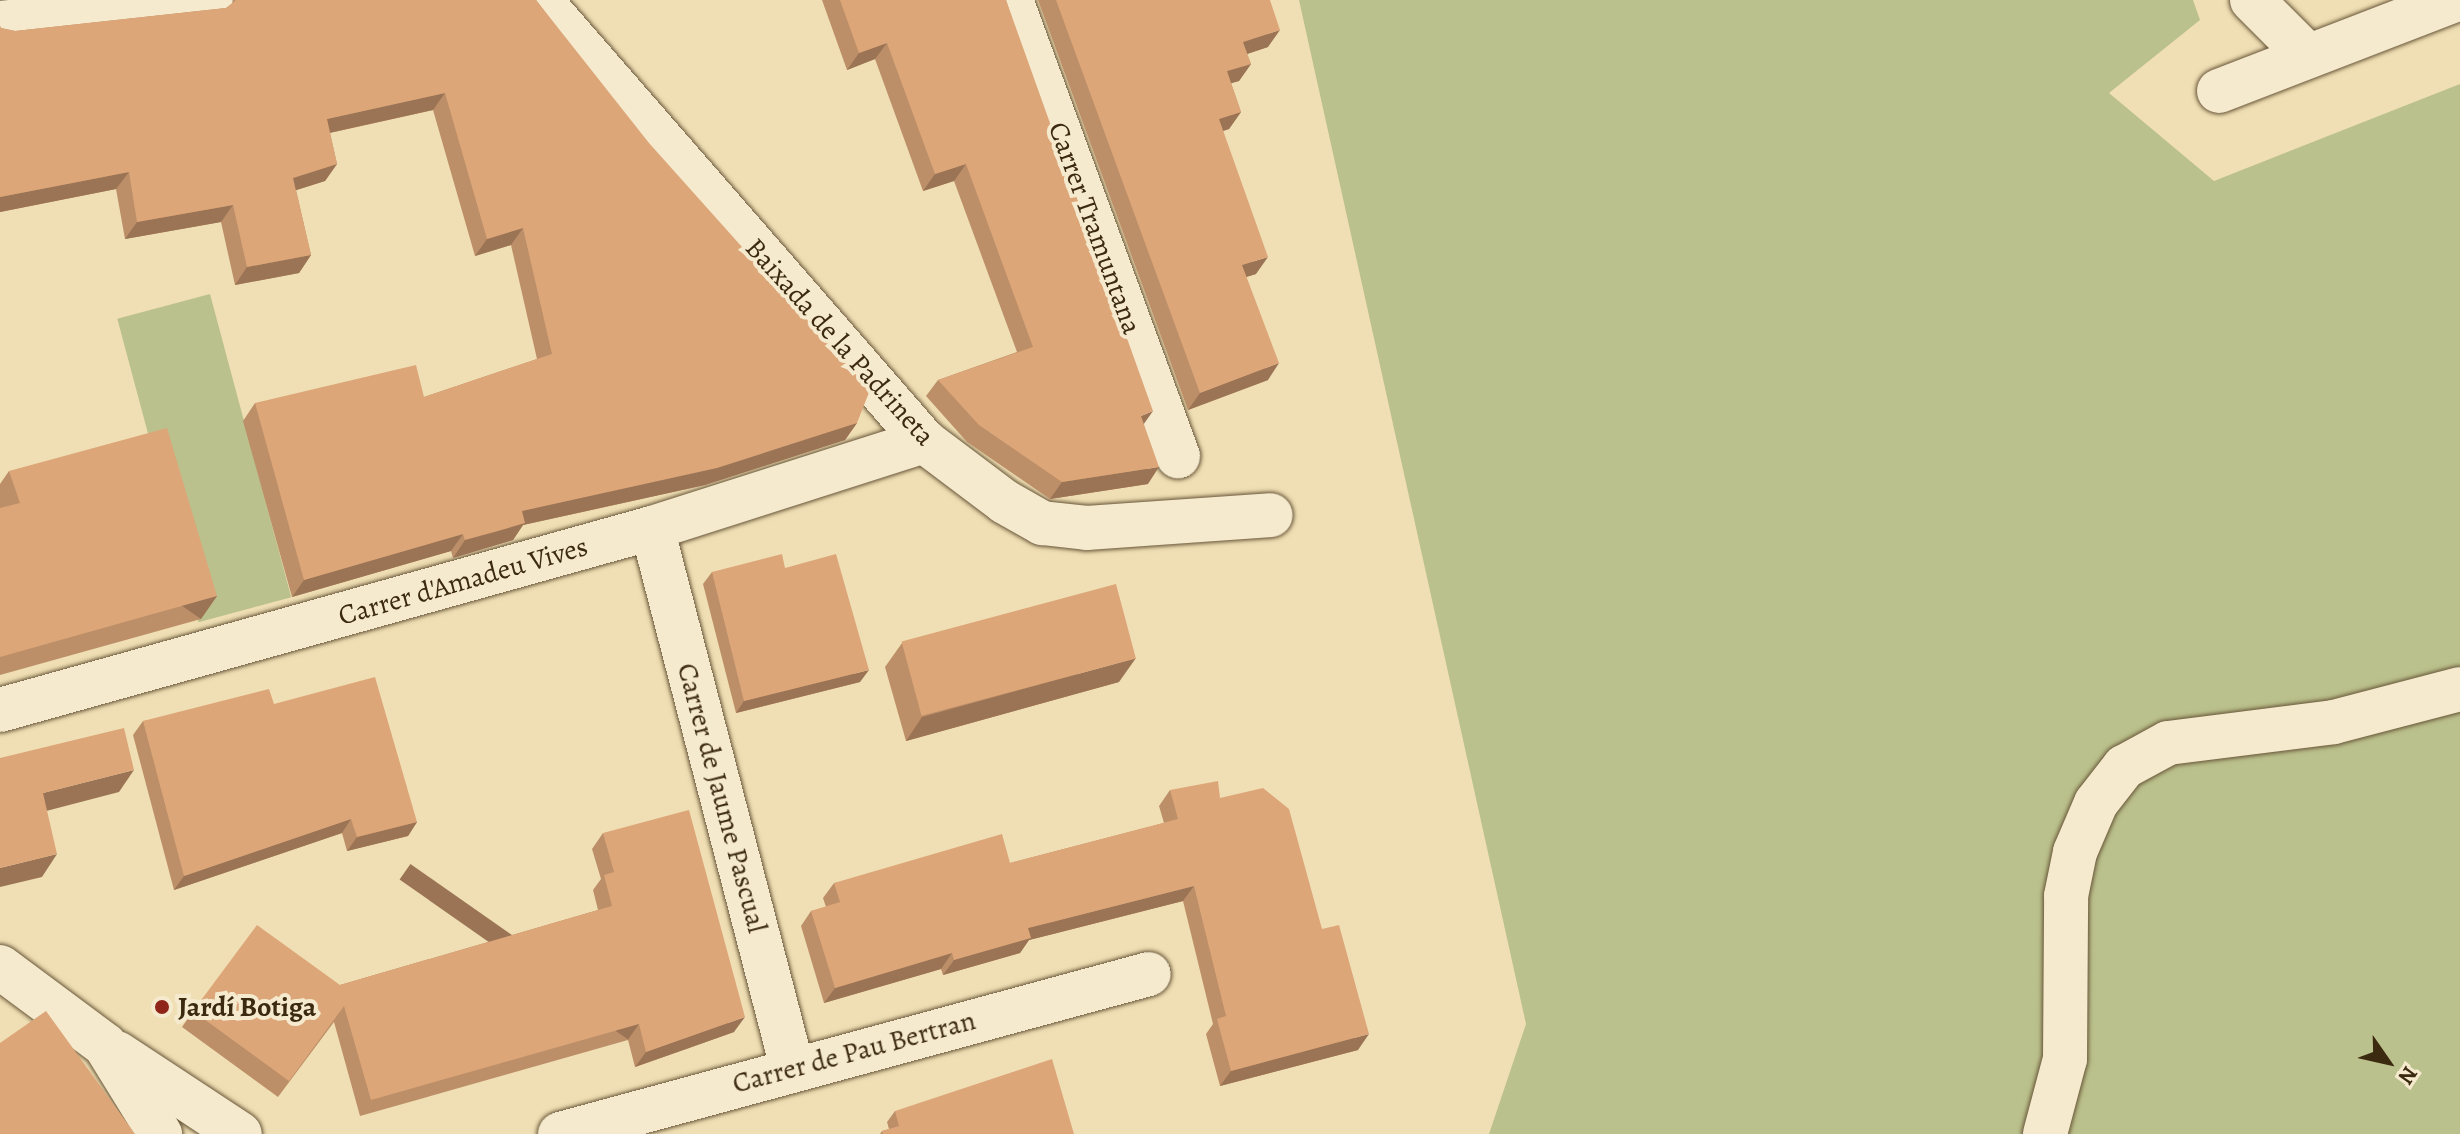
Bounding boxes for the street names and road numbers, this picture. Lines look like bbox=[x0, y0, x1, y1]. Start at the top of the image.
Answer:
street label: Carrer Tramuntana bbox=[1041, 117, 1149, 339]
street label: Baixada de la Padrineta bbox=[738, 231, 942, 453]
street label: Carrer d'Amadeu Vives bbox=[334, 529, 592, 633]
street label: Carrer de Jaume Pascual bbox=[670, 660, 774, 936]
street label: Carrer de Pau Bertran bbox=[729, 1003, 979, 1101]

